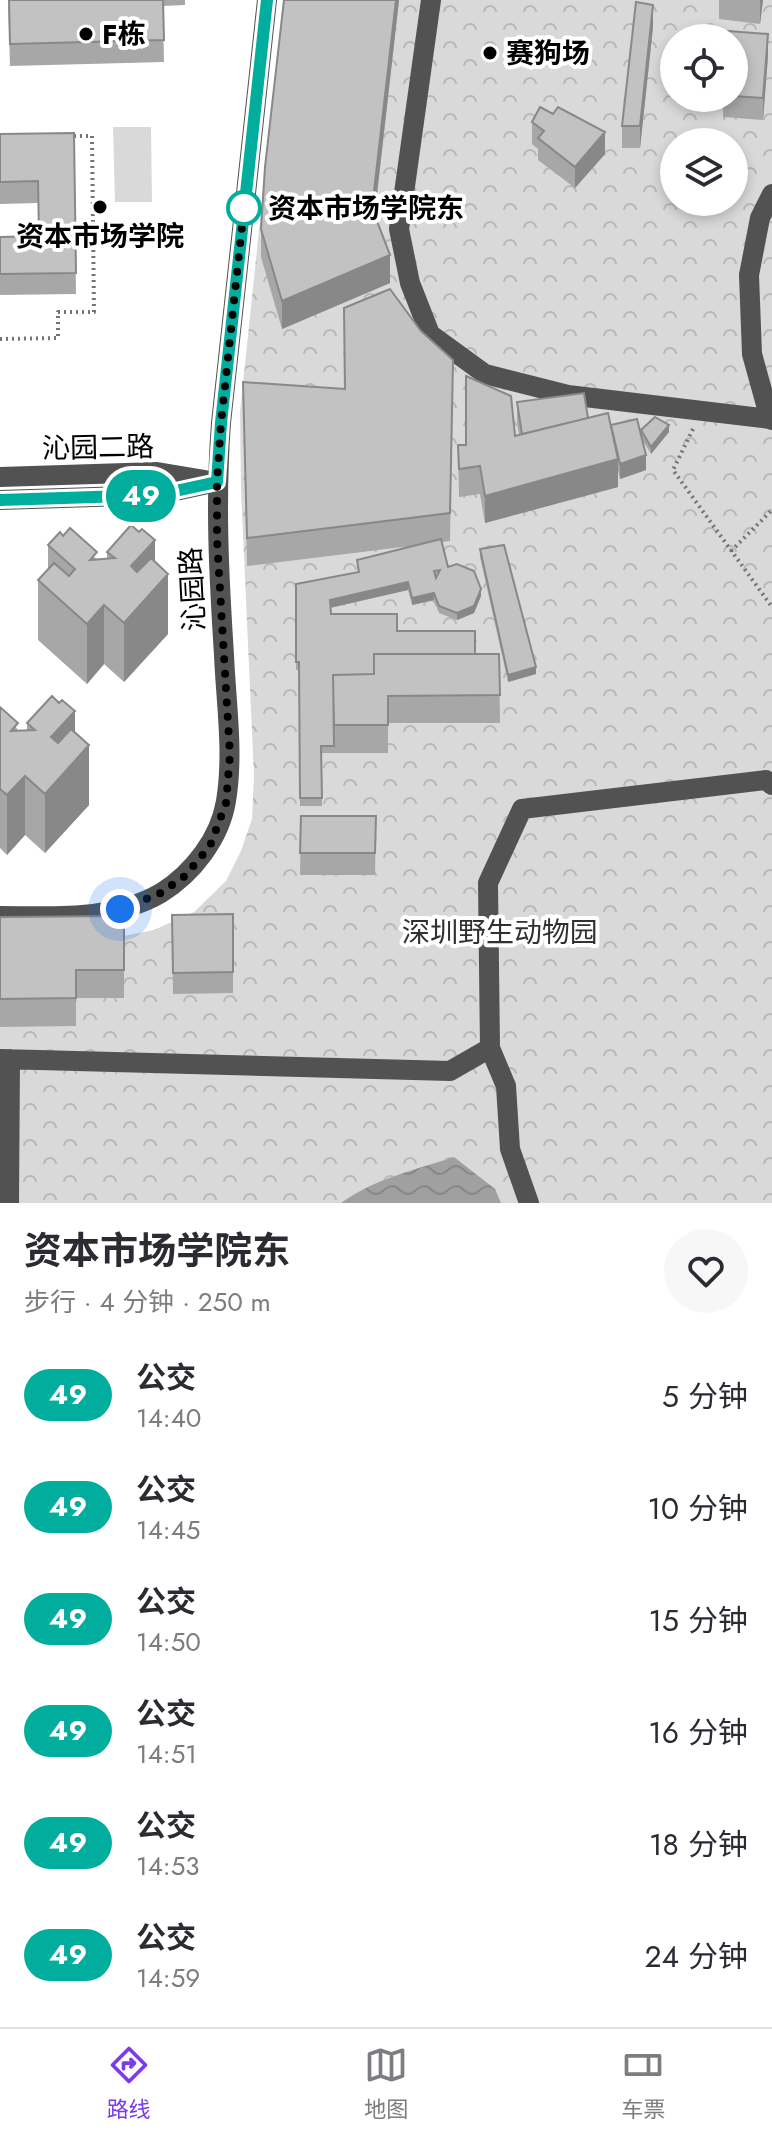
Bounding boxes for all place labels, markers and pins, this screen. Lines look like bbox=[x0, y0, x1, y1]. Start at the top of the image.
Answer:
place label: F栋 bbox=[102, 14, 145, 55]
marker: F栋 bbox=[77, 25, 95, 43]
place label: 赛狗场 bbox=[506, 33, 590, 74]
marker: 赛狗场 bbox=[481, 44, 499, 62]
place label: 资本市场学院东 bbox=[268, 188, 464, 229]
marker: 资本市场学院东 bbox=[227, 191, 261, 225]
marker: 资本市场学院 bbox=[91, 198, 109, 216]
place label: 资本市场学院 bbox=[16, 216, 184, 257]

